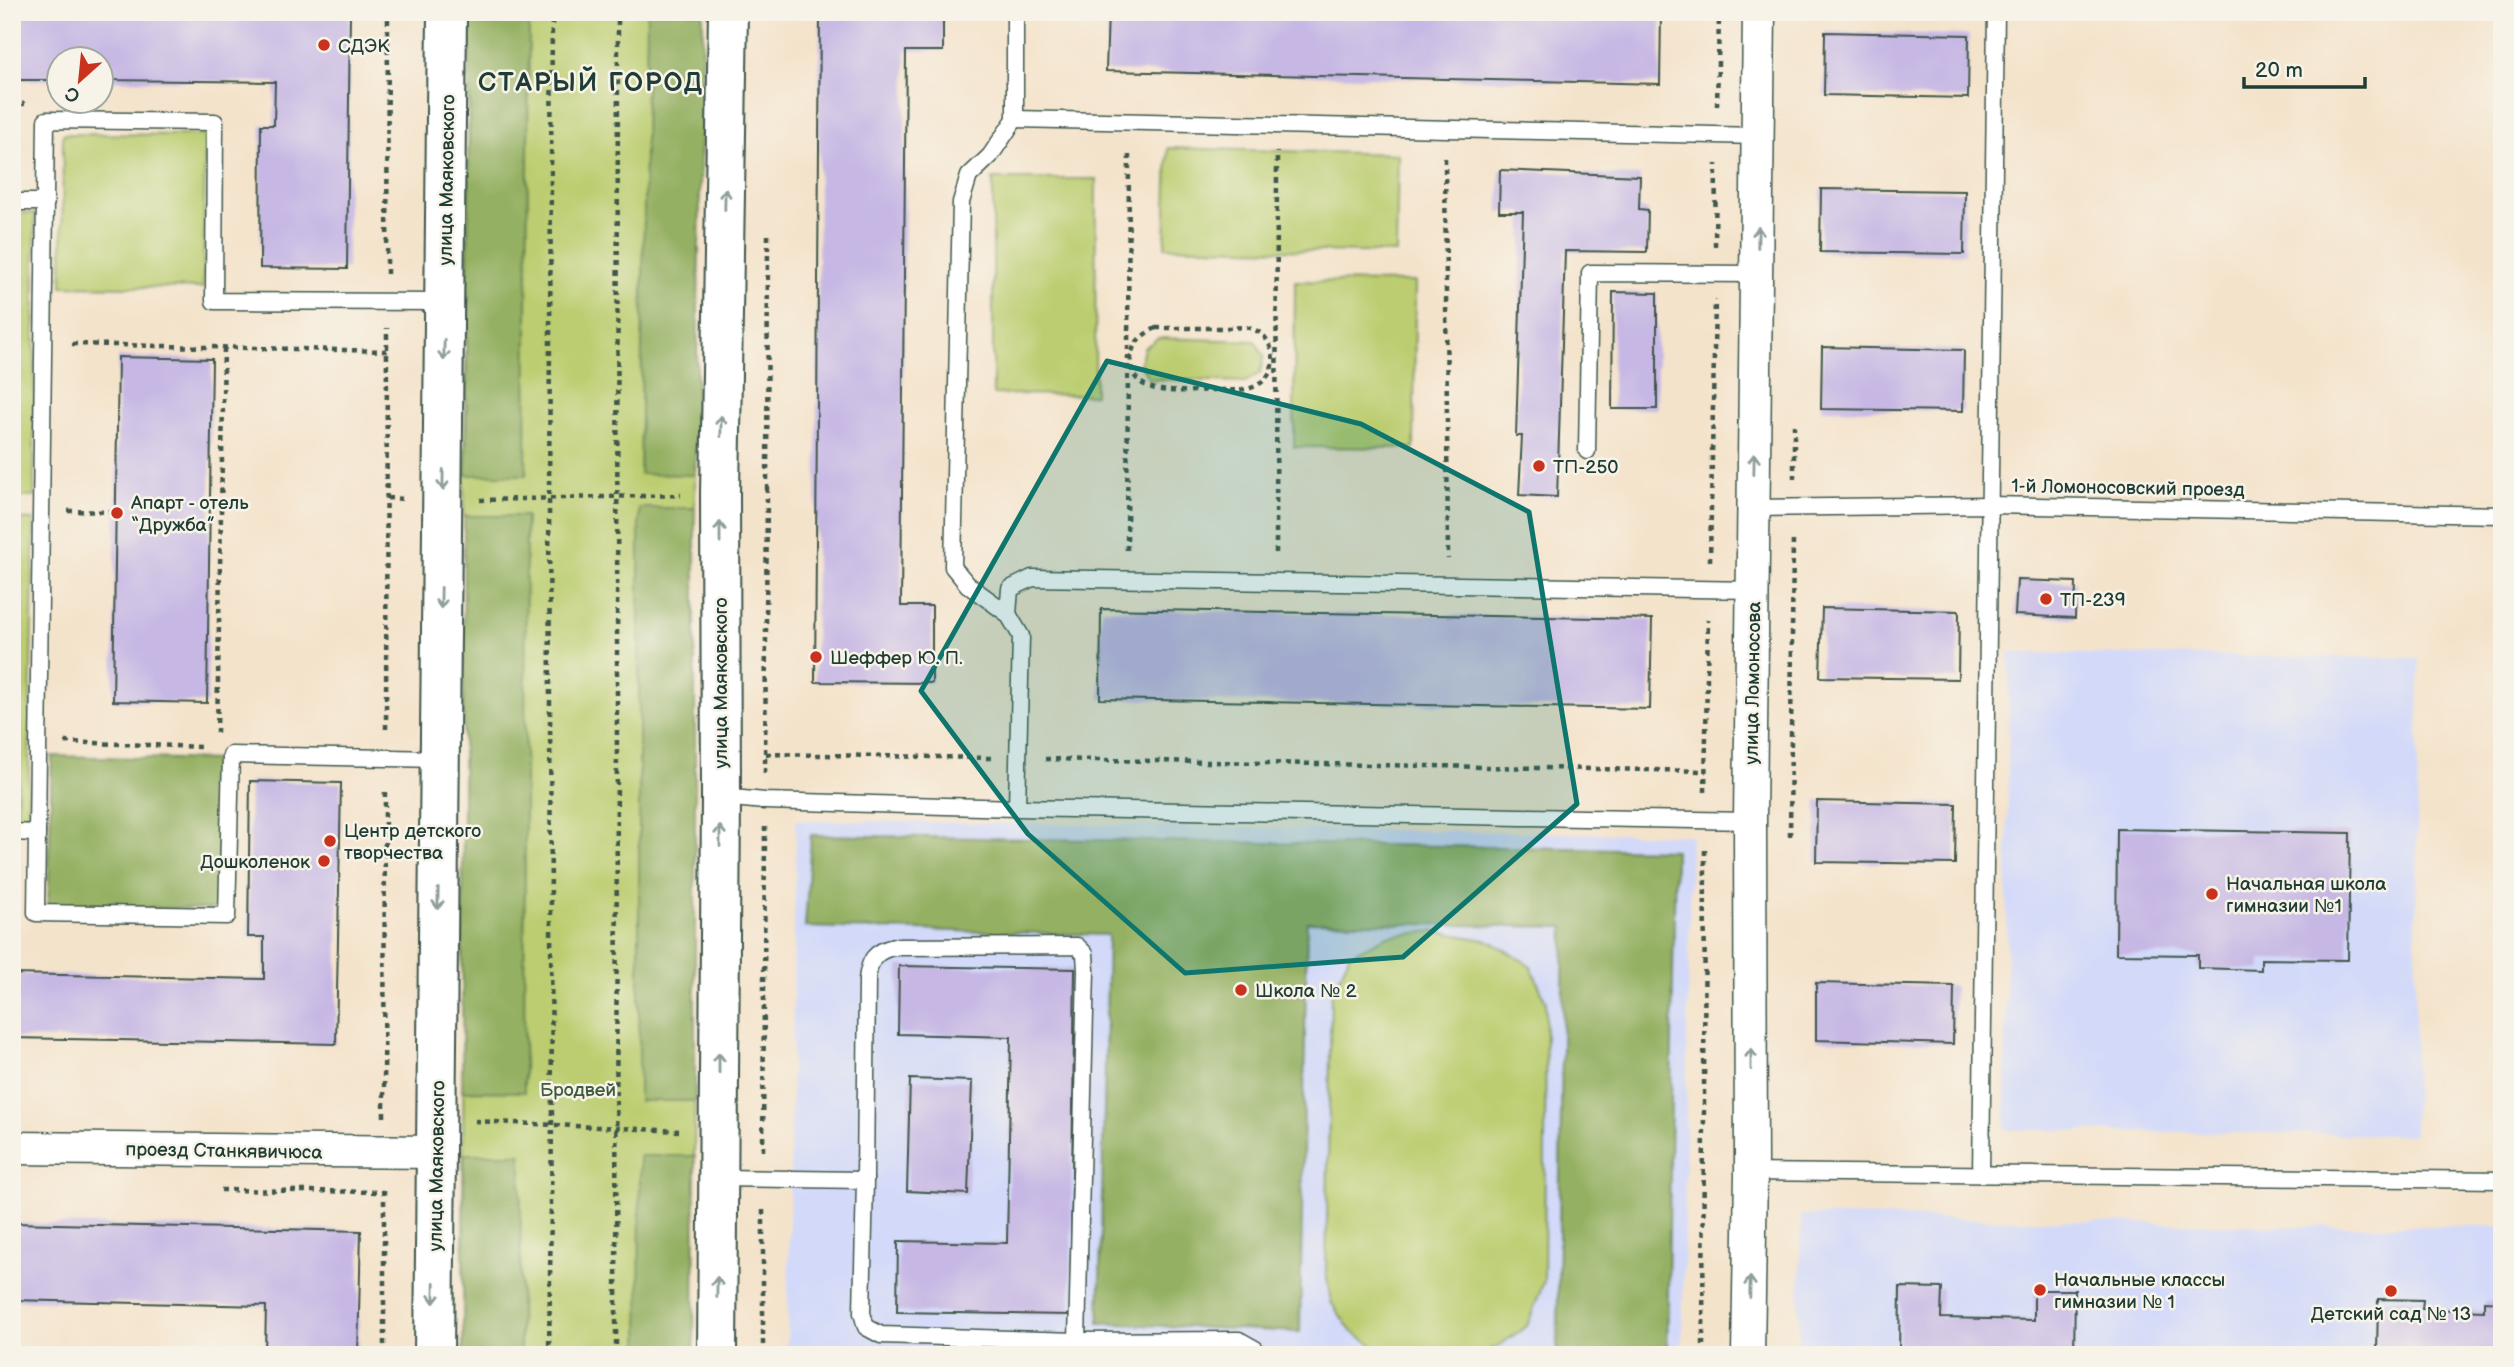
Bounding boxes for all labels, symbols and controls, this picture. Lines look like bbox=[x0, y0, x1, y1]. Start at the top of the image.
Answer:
place label: СДЭК bbox=[338, 35, 390, 58]
marker: СДЭК bbox=[316, 37, 332, 53]
north arrow bbox=[46, 46, 116, 116]
scale bar bbox=[2244, 46, 2365, 90]
text: 20 m bbox=[2255, 58, 2303, 83]
district label: СТАРЫЙ ГОРОД bbox=[478, 66, 704, 99]
text: С bbox=[62, 81, 84, 107]
street label: улица Маяковского bbox=[435, 94, 460, 266]
one-way arrow bbox=[718, 187, 732, 210]
one-way arrow bbox=[1751, 225, 1764, 248]
one-way arrow bbox=[437, 338, 451, 361]
one-way arrow bbox=[714, 415, 728, 438]
one-way arrow bbox=[1747, 453, 1761, 476]
place label: ТП-250 bbox=[1553, 456, 1619, 479]
marker: ТП-250 bbox=[1531, 458, 1547, 474]
one-way arrow bbox=[436, 469, 449, 492]
street label: 1-й Ломоносовский проезд bbox=[2011, 475, 2245, 502]
place label: Апарт - отель “Дружба” bbox=[130, 492, 249, 537]
marker: Апарт - отель “Дружба” bbox=[109, 505, 125, 521]
one-way arrow bbox=[713, 521, 727, 544]
one-way arrow bbox=[435, 586, 448, 609]
place label: ТП-239 bbox=[2060, 589, 2126, 612]
marker: ТП-239 bbox=[2038, 591, 2054, 607]
street label: улица Маяковского bbox=[710, 597, 733, 768]
street label: улица Ломоносова bbox=[1741, 601, 1766, 765]
place label: Шеффер Ю. П. bbox=[830, 647, 963, 670]
marker: Шеффер Ю. П. bbox=[808, 649, 824, 665]
place label: Центр детского творчества bbox=[344, 820, 481, 865]
one-way arrow bbox=[713, 825, 727, 848]
marker: Центр детского творчества bbox=[322, 833, 338, 849]
place label: Дошколенок bbox=[200, 851, 310, 874]
marker: Дошколенок bbox=[316, 853, 332, 869]
place label: Начальная школа гимназии №1 bbox=[2226, 873, 2386, 918]
marker: Начальная школа гимназии №1 bbox=[2204, 886, 2220, 902]
one-way arrow bbox=[432, 887, 445, 910]
place label: Школа № 2 bbox=[1255, 980, 1358, 1003]
marker: Школа № 2 bbox=[1233, 982, 1249, 998]
one-way arrow bbox=[1744, 1048, 1758, 1071]
one-way arrow bbox=[712, 1052, 726, 1075]
park label: Бродвей bbox=[540, 1079, 616, 1102]
street label: улица Маяковского bbox=[425, 1080, 450, 1252]
street label: проезд Станкявичюса bbox=[125, 1138, 323, 1165]
place label: Начальные классы гимназии № 1 bbox=[2054, 1269, 2225, 1314]
one-way arrow bbox=[710, 1275, 724, 1298]
one-way arrow bbox=[1743, 1275, 1756, 1298]
one-way arrow bbox=[428, 1282, 441, 1305]
marker: Начальные классы гимназии № 1 bbox=[2032, 1282, 2048, 1298]
marker: Детский сад № 13 bbox=[2383, 1283, 2399, 1299]
place label: Детский сад № 13 bbox=[2311, 1303, 2471, 1326]

